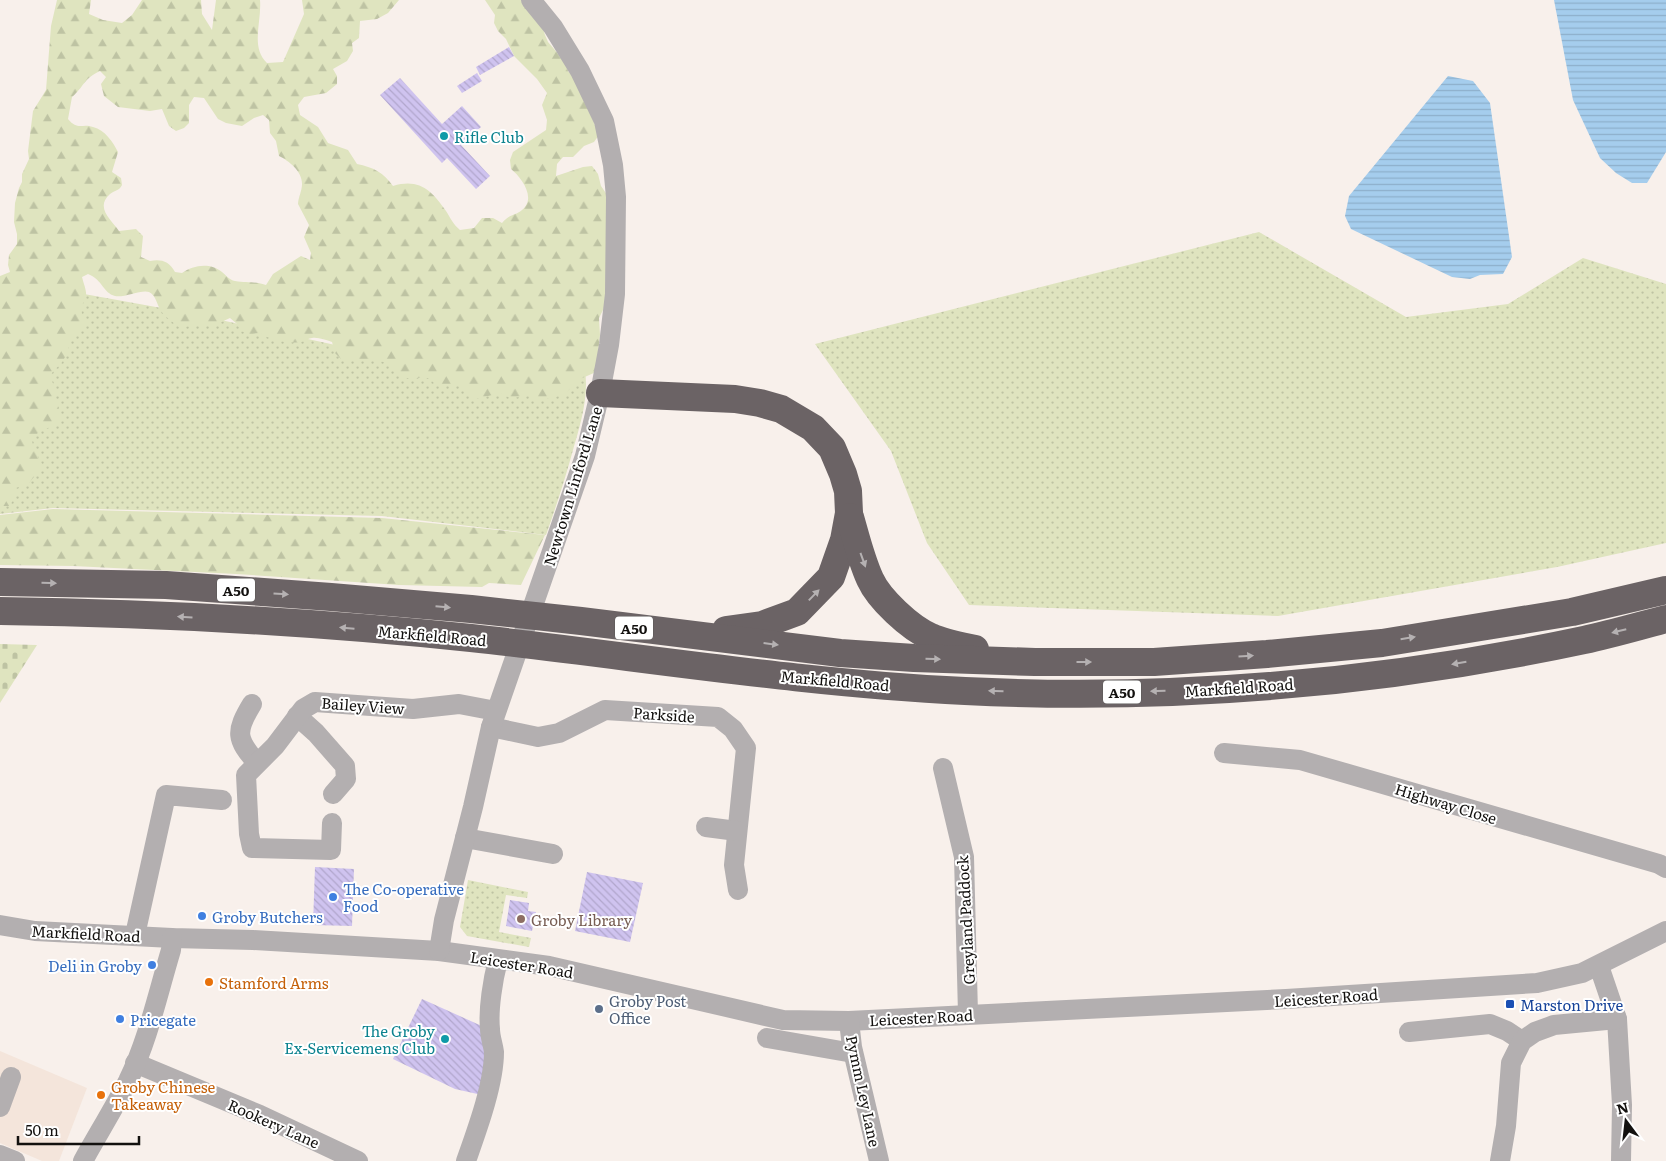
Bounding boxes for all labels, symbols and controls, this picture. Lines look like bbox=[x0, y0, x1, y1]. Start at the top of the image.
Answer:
place label: Rifle Club bbox=[454, 125, 524, 148]
marker: Rifle Club bbox=[438, 130, 450, 142]
street label: Newtown Linford Lane bbox=[537, 403, 607, 569]
one-way arrow bbox=[859, 552, 867, 567]
road number: A50 bbox=[217, 578, 255, 602]
one-way arrow bbox=[41, 579, 57, 587]
one-way arrow bbox=[273, 590, 289, 598]
one-way arrow bbox=[808, 590, 820, 602]
one-way arrow bbox=[435, 603, 451, 611]
one-way arrow bbox=[177, 613, 193, 621]
road number: A50 bbox=[615, 616, 653, 640]
street label: Markfield Road bbox=[377, 619, 487, 651]
one-way arrow bbox=[339, 624, 355, 632]
one-way arrow bbox=[1611, 627, 1626, 635]
one-way arrow bbox=[1400, 634, 1416, 642]
one-way arrow bbox=[763, 641, 779, 649]
one-way arrow bbox=[1239, 651, 1255, 659]
one-way arrow bbox=[925, 655, 941, 663]
one-way arrow bbox=[1076, 658, 1092, 666]
one-way arrow bbox=[1451, 659, 1467, 667]
street label: Markfield Road bbox=[780, 664, 890, 696]
street label: Markfield Road bbox=[1184, 672, 1294, 702]
road number: A50 bbox=[1103, 680, 1141, 704]
one-way arrow bbox=[988, 687, 1004, 695]
one-way arrow bbox=[1150, 688, 1166, 696]
street label: Bailey View bbox=[321, 691, 406, 719]
street label: Parkside bbox=[633, 700, 696, 728]
street label: Highway Close bbox=[1392, 777, 1500, 829]
street label: Greyland Paddock bbox=[950, 854, 980, 985]
place label: The Co-operative Food bbox=[343, 877, 464, 917]
marker: The Co-operative Food bbox=[327, 891, 339, 903]
place label: Groby Butchers bbox=[212, 905, 323, 928]
place label: Groby Library bbox=[531, 908, 632, 931]
marker: Groby Butchers bbox=[196, 910, 208, 922]
marker: Groby Library bbox=[515, 913, 527, 925]
street label: Markfield Road bbox=[31, 919, 141, 947]
street label: Leicester Road bbox=[469, 945, 575, 983]
place label: Deli in Groby bbox=[48, 954, 142, 977]
marker: Deli in Groby bbox=[146, 959, 158, 971]
place label: Stamford Arms bbox=[219, 971, 329, 994]
marker: Stamford Arms bbox=[203, 976, 215, 988]
street label: Leicester Road bbox=[1273, 982, 1379, 1012]
place label: Groby Post Office bbox=[609, 989, 686, 1029]
place label: Marston Drive bbox=[1520, 993, 1624, 1016]
marker: Marston Drive bbox=[1504, 998, 1516, 1010]
marker: Groby Post Office bbox=[593, 1003, 605, 1015]
street label: Leicester Road bbox=[868, 1003, 974, 1031]
place label: Pricegate bbox=[130, 1008, 196, 1031]
marker: Pricegate bbox=[114, 1013, 126, 1025]
place label: The Groby Ex-Servicemens Club bbox=[284, 1019, 435, 1059]
marker: The Groby Ex-Servicemens Club bbox=[439, 1033, 451, 1045]
street label: Pymm Ley Lane bbox=[841, 1033, 887, 1149]
place label: Groby Chinese Takeaway bbox=[111, 1075, 216, 1115]
marker: Groby Chinese Takeaway bbox=[95, 1089, 107, 1101]
street label: Rookery Lane bbox=[224, 1093, 324, 1154]
north arrow bbox=[1601, 1096, 1651, 1146]
text: N bbox=[1614, 1096, 1631, 1119]
scale bar bbox=[18, 1114, 139, 1146]
text: 50 m bbox=[25, 1118, 59, 1141]

